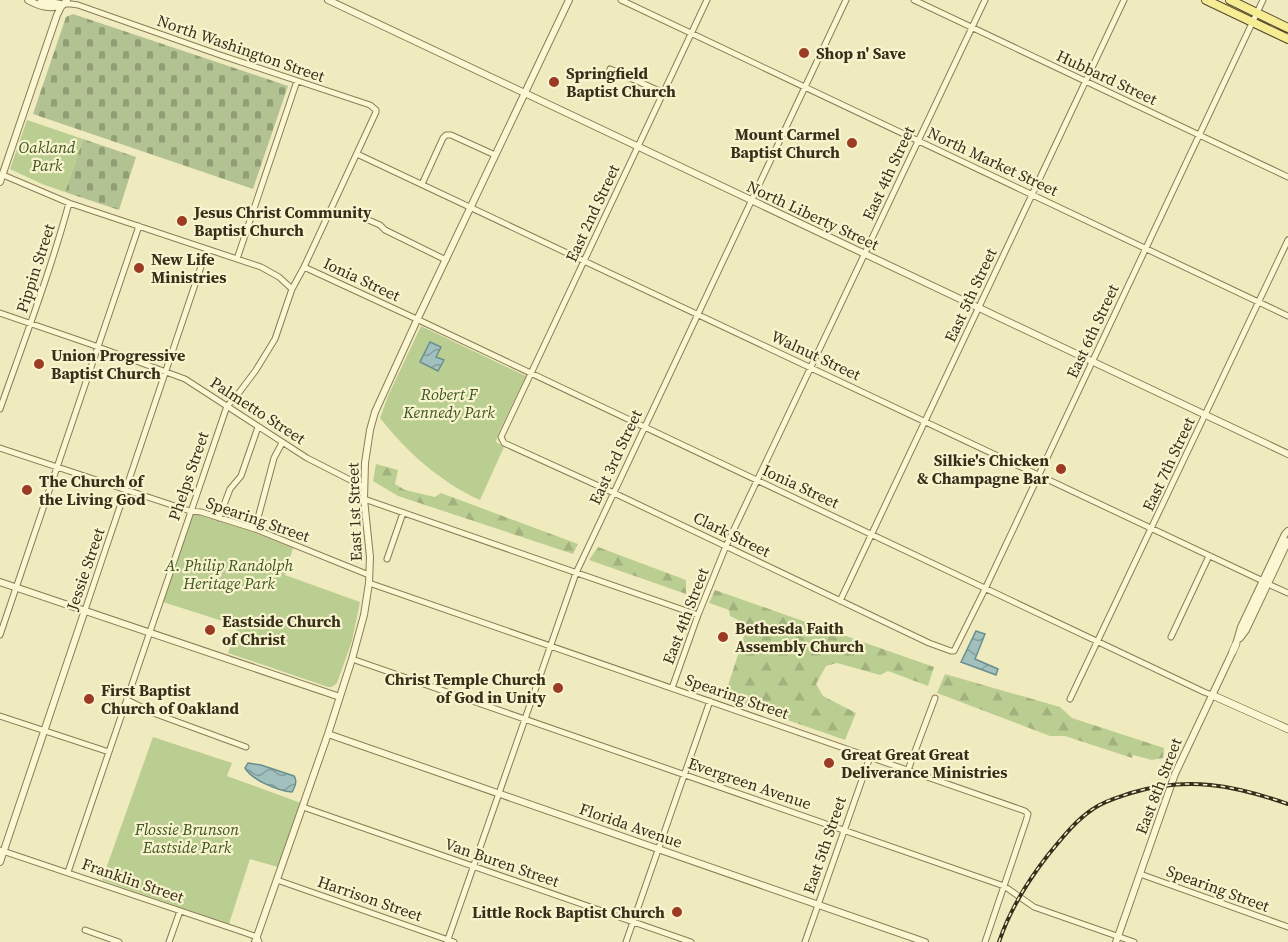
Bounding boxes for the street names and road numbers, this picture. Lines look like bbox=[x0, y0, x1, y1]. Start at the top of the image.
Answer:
street label: North Washington Street bbox=[154, 9, 328, 87]
street label: Hubbard Street bbox=[1053, 44, 1162, 110]
street label: North Market Street bbox=[924, 121, 1063, 201]
street label: East 4th Street bbox=[857, 122, 920, 224]
street label: East 2nd Street bbox=[560, 160, 625, 265]
street label: North Liberty Street bbox=[743, 175, 883, 256]
street label: Pippin Street bbox=[10, 220, 60, 315]
street label: East 5th Street bbox=[939, 244, 1002, 346]
street label: Ionia Street bbox=[320, 252, 405, 307]
street label: East 6th Street bbox=[1061, 280, 1124, 382]
street label: Walnut Street bbox=[768, 325, 865, 386]
street label: Palmetto Street bbox=[206, 371, 311, 449]
street label: East 3rd Street bbox=[583, 405, 647, 508]
street label: East 7th Street bbox=[1137, 413, 1200, 515]
street label: Phelps Street bbox=[162, 428, 214, 523]
street label: Ionia Street bbox=[759, 459, 844, 514]
street label: East 1st Street bbox=[341, 461, 367, 562]
street label: Spearing Street bbox=[203, 491, 313, 547]
street label: Clark Street bbox=[690, 506, 775, 562]
street label: Jessie Street bbox=[60, 524, 110, 614]
street label: East 4th Street bbox=[657, 564, 714, 667]
street label: Spearing Street bbox=[682, 668, 792, 724]
street label: East 8th Street bbox=[1130, 734, 1187, 837]
street label: Evergreen Avenue bbox=[685, 752, 815, 814]
street label: East 5th Street bbox=[797, 793, 851, 897]
street label: Florida Avenue bbox=[577, 797, 685, 853]
street label: Van Buren Street bbox=[442, 832, 563, 892]
street label: Franklin Street bbox=[79, 852, 188, 908]
street label: Spearing Street bbox=[1163, 859, 1273, 917]
street label: Harrison Street bbox=[315, 870, 426, 926]

